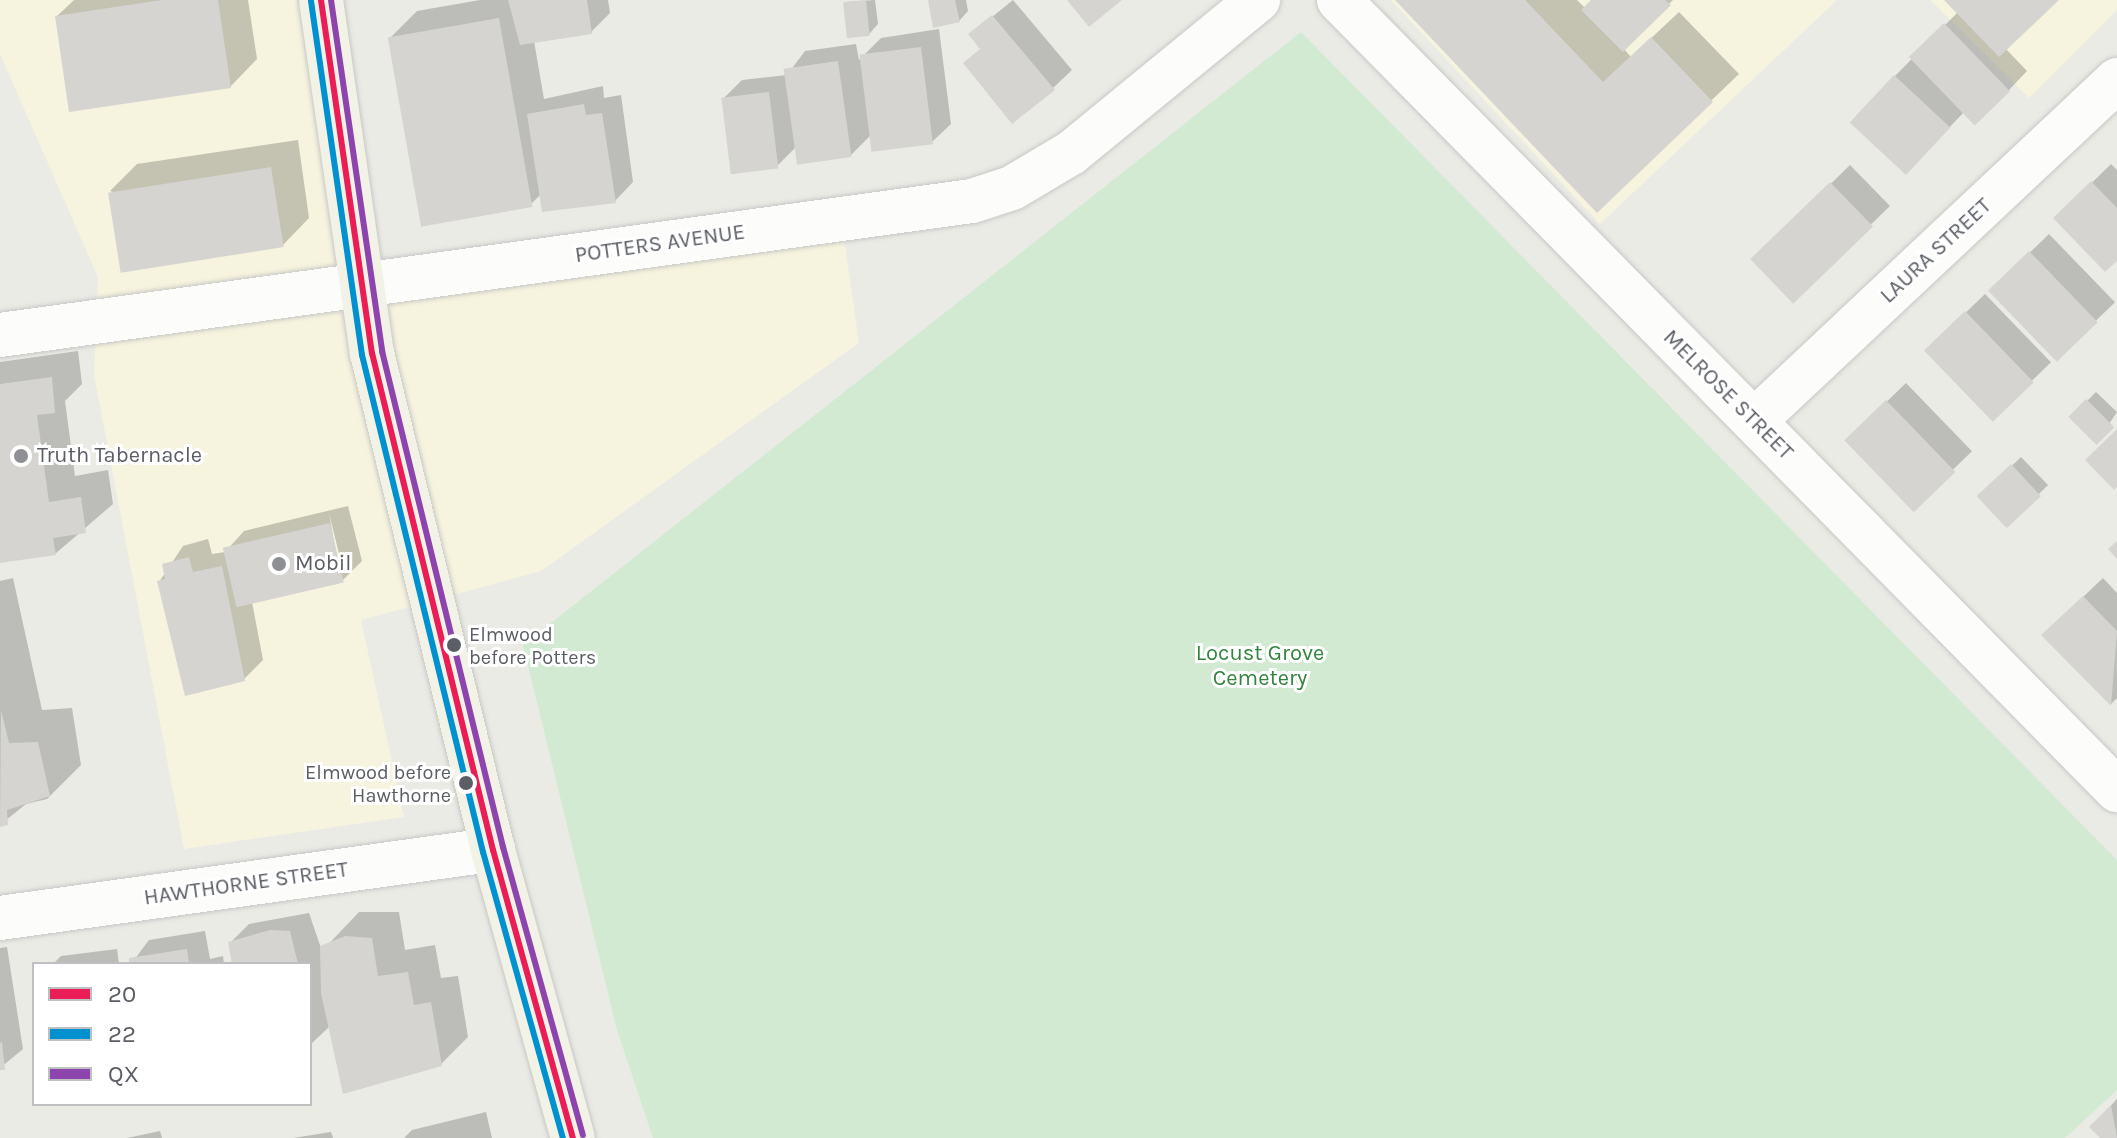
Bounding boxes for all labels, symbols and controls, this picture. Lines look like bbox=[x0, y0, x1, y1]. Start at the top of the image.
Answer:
street label: LAURA STREET bbox=[1875, 193, 1997, 309]
street label: POTTERS AVENUE bbox=[573, 219, 747, 269]
street label: MELROSE STREET bbox=[1657, 324, 1799, 466]
place label: Truth Tabernacle bbox=[37, 443, 202, 469]
marker: Truth Tabernacle bbox=[12, 447, 30, 465]
place label: Mobil bbox=[295, 551, 351, 577]
marker: Mobil bbox=[270, 555, 288, 573]
place label: Elmwood before Potters bbox=[469, 622, 596, 669]
marker: Elmwood before Potters bbox=[446, 637, 462, 653]
park label: Locust Grove Cemetery bbox=[1196, 640, 1324, 692]
place label: Elmwood before Hawthorne bbox=[305, 760, 451, 807]
marker: Elmwood before Hawthorne bbox=[458, 775, 474, 791]
street label: HAWTHORNE STREET bbox=[142, 857, 350, 911]
legend bbox=[32, 962, 312, 1106]
text: 20 bbox=[108, 980, 136, 1008]
text: 22 bbox=[108, 1020, 136, 1048]
text: QX bbox=[108, 1060, 139, 1088]

